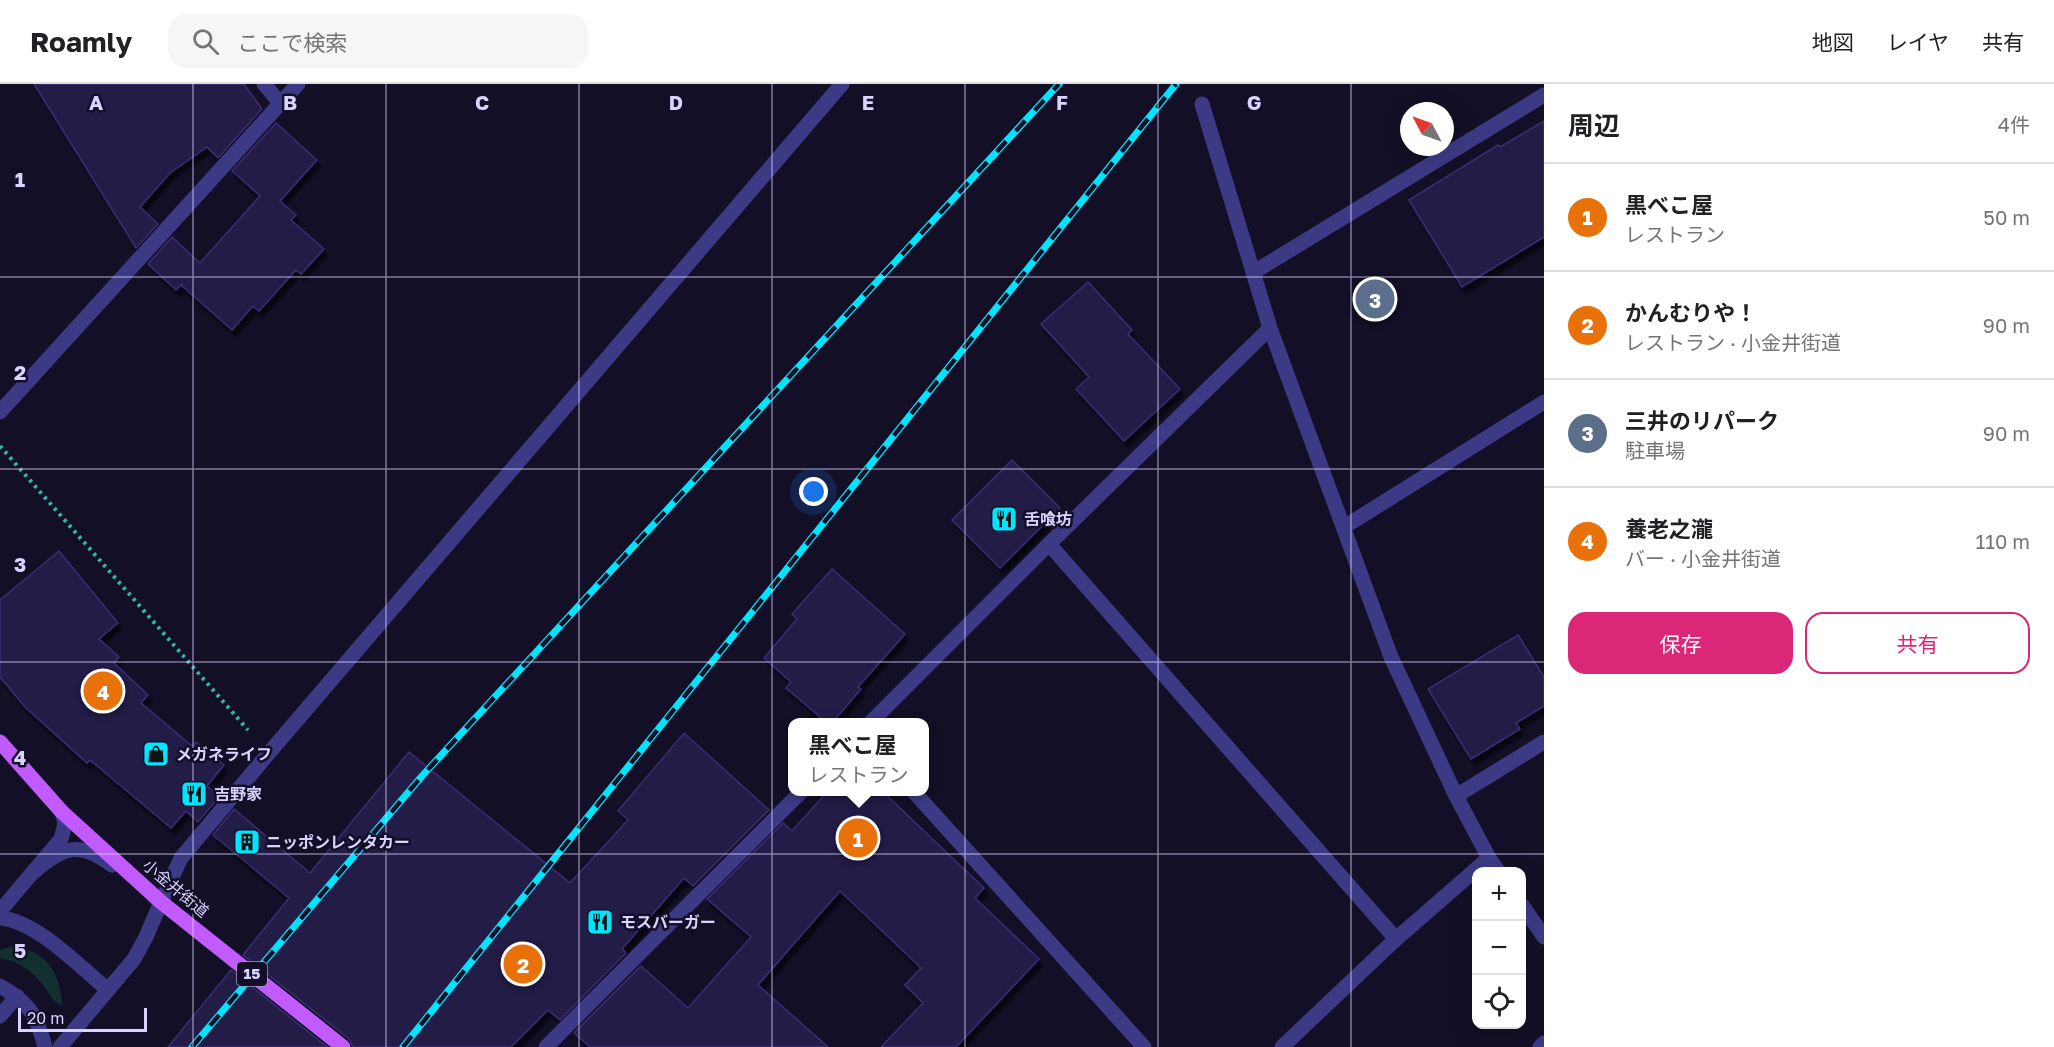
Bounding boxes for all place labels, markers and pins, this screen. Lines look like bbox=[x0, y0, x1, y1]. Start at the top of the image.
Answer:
pin: 3 bbox=[1356, 276, 1394, 322]
restaurant icon: 舌喰坊 bbox=[989, 504, 1019, 534]
place label: 舌喰坊 bbox=[1024, 509, 1072, 529]
pin: 4 bbox=[84, 668, 122, 714]
shop icon: メガネライフ bbox=[141, 739, 171, 769]
place label: メガネライフ bbox=[176, 744, 272, 764]
restaurant icon: 吉野家 bbox=[179, 779, 209, 809]
place label: 吉野家 bbox=[214, 784, 262, 804]
pin: 1 bbox=[838, 816, 878, 861]
building icon: ニッポンレンタカー bbox=[232, 827, 262, 857]
place label: ニッポンレンタカー bbox=[266, 832, 410, 852]
restaurant icon: モスバーガー bbox=[585, 907, 615, 937]
place label: モスバーガー bbox=[620, 912, 716, 932]
pin: 2 bbox=[504, 942, 542, 986]

